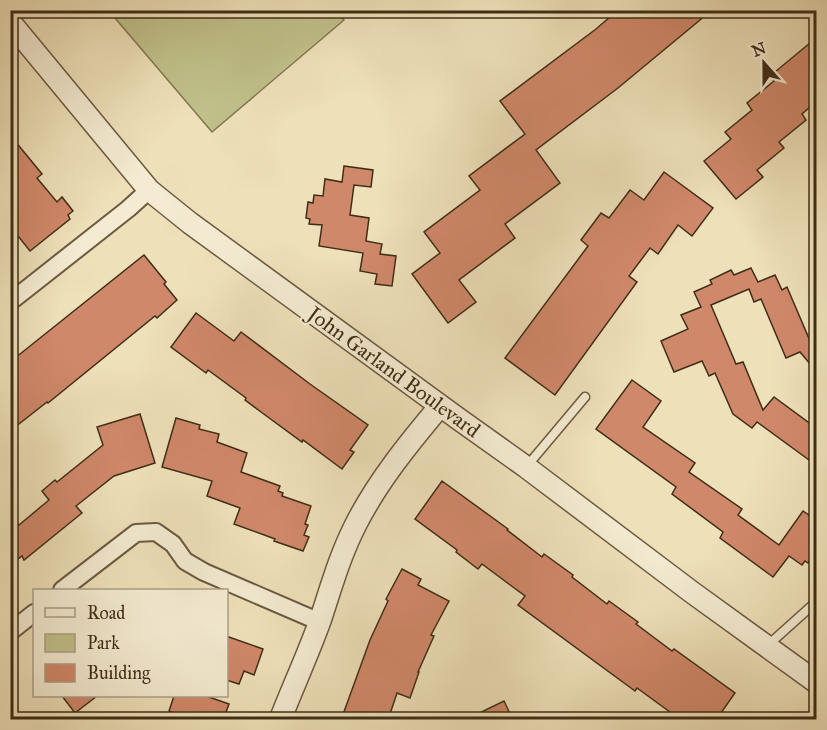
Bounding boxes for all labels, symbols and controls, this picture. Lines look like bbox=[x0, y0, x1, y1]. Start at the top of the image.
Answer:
north arrow bbox=[734, 33, 794, 93]
text: N bbox=[749, 38, 769, 61]
street label: John Garland Boulevard bbox=[301, 300, 486, 443]
legend bbox=[33, 589, 228, 697]
text: Road bbox=[87, 602, 125, 624]
text: Park bbox=[87, 632, 120, 654]
text: Building bbox=[87, 662, 151, 685]

